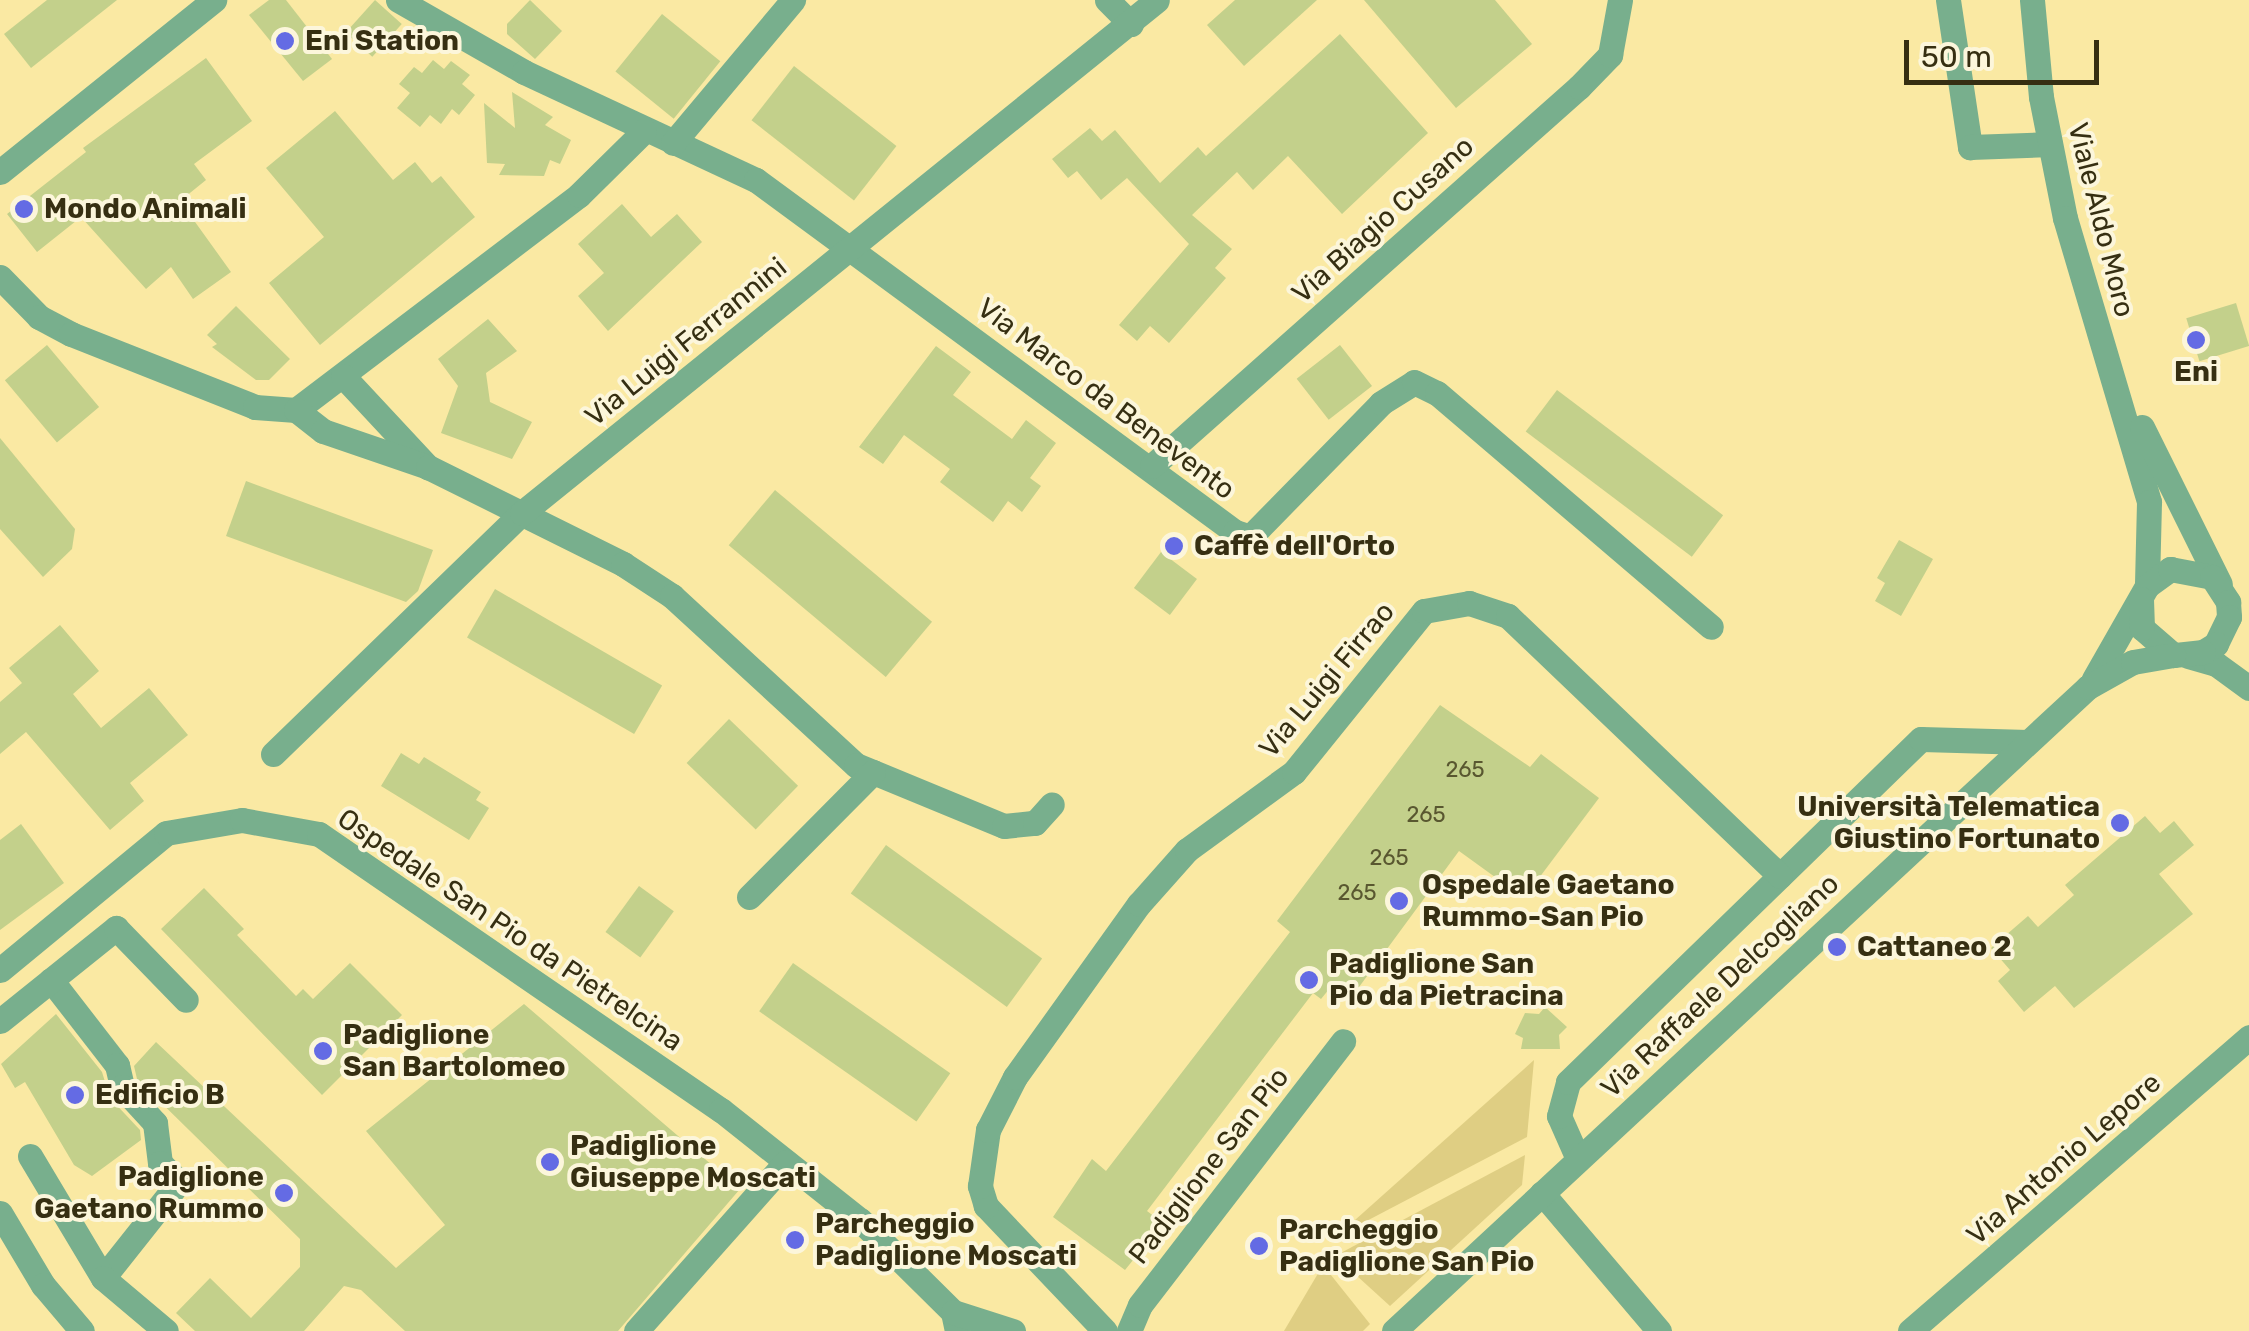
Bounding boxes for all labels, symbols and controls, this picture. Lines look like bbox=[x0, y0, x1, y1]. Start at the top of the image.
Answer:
scale bar bbox=[1909, 20, 2104, 82]
place label: Eni Station bbox=[305, 24, 459, 58]
marker: Eni Station bbox=[274, 30, 296, 52]
text: 50 m bbox=[1921, 39, 1992, 75]
street label: Viale Aldo Moro bbox=[2061, 119, 2141, 321]
street label: Via Biagio Cusano bbox=[1285, 130, 1481, 310]
place label: Mondo Animali bbox=[44, 192, 247, 226]
marker: Mondo Animali bbox=[13, 198, 35, 220]
street label: Via Luigi Ferrannini bbox=[579, 250, 793, 434]
street label: Via Marco da Benevento bbox=[971, 291, 1241, 507]
marker: Eni bbox=[2185, 329, 2207, 351]
place label: Eni bbox=[2174, 355, 2218, 389]
place label: Caffè dell'Orto bbox=[1194, 529, 1395, 563]
marker: Caffè dell'Orto bbox=[1163, 535, 1185, 557]
street label: Via Luigi Firrao bbox=[1252, 596, 1402, 764]
house number: 265 bbox=[1445, 757, 1485, 783]
place label: Università Telematica Giustino Fortunato bbox=[1797, 790, 2100, 856]
street label: Ospedale San Pio da Pietrelcina bbox=[331, 802, 689, 1058]
house number: 265 bbox=[1406, 802, 1446, 828]
marker: Università Telematica Giustino Fortunato bbox=[2109, 812, 2131, 834]
house number: 265 bbox=[1369, 845, 1409, 871]
street label: Via Raffaele Delcogliano bbox=[1594, 867, 1846, 1105]
place label: Ospedale Gaetano Rummo-San Pio bbox=[1422, 868, 1674, 934]
house number: 265 bbox=[1337, 880, 1377, 906]
marker: Ospedale Gaetano Rummo-San Pio bbox=[1386, 888, 1412, 914]
place label: Cattaneo 2 bbox=[1857, 930, 2012, 964]
marker: Cattaneo 2 bbox=[1826, 936, 1848, 958]
place label: Padiglione San Pio da Pietracina bbox=[1329, 947, 1564, 1013]
marker: Padiglione San Pio da Pietracina bbox=[1298, 969, 1320, 991]
place label: Padiglione San Bartolomeo bbox=[343, 1018, 566, 1084]
marker: Padiglione San Bartolomeo bbox=[312, 1040, 334, 1062]
street label: Padiglione San Pio bbox=[1122, 1061, 1296, 1271]
street label: Via Antonio Lepore bbox=[1960, 1065, 2168, 1253]
place label: Edificio B bbox=[95, 1078, 225, 1112]
marker: Edificio B bbox=[64, 1084, 86, 1106]
place label: Padiglione Giuseppe Moscati bbox=[570, 1129, 816, 1195]
marker: Padiglione Giuseppe Moscati bbox=[539, 1151, 561, 1173]
place label: Padiglione Gaetano Rummo bbox=[34, 1160, 264, 1226]
marker: Padiglione Gaetano Rummo bbox=[273, 1182, 295, 1204]
place label: Parcheggio Padiglione Moscati bbox=[815, 1207, 1077, 1273]
place label: Parcheggio Padiglione San Pio bbox=[1279, 1213, 1534, 1279]
marker: Parcheggio Padiglione Moscati bbox=[784, 1229, 806, 1251]
marker: Parcheggio Padiglione San Pio bbox=[1248, 1235, 1270, 1257]

